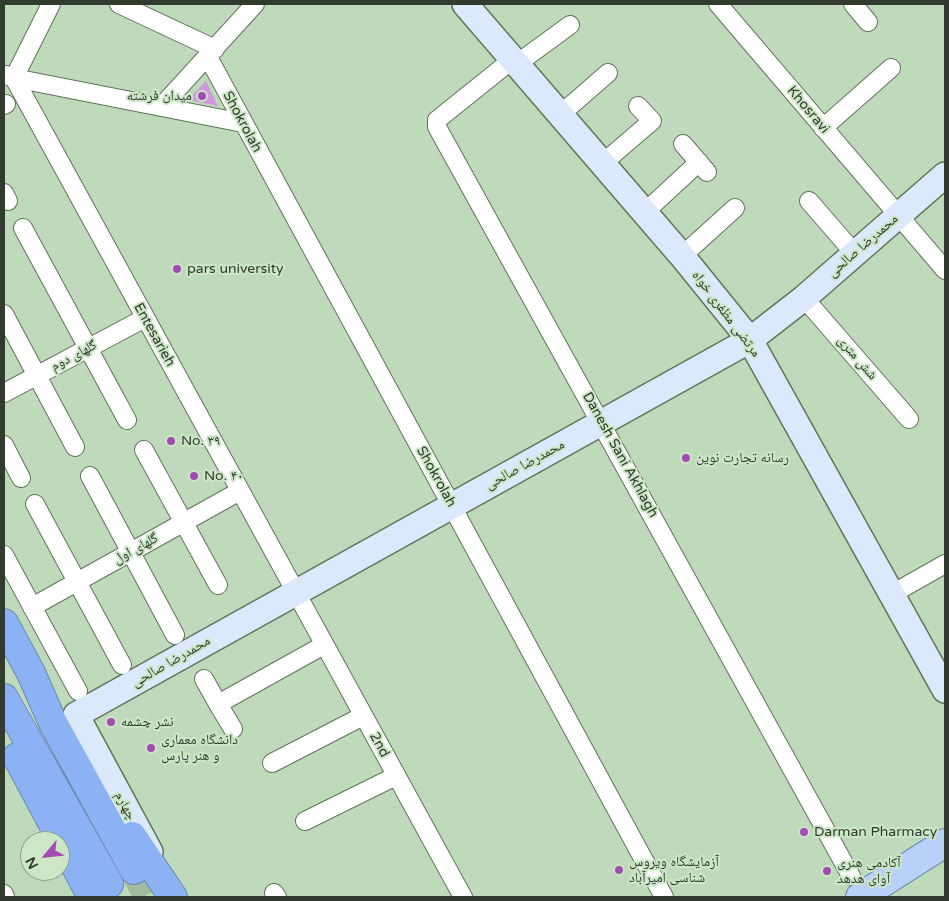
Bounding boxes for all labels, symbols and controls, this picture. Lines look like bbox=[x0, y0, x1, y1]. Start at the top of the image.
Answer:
street label: Khosravi bbox=[783, 83, 833, 137]
place label: میدان فرشته bbox=[127, 88, 192, 104]
street label: Shokrolah bbox=[219, 89, 265, 155]
marker: میدان فرشته bbox=[196, 90, 208, 102]
street label: محمدرضا صالحی bbox=[824, 211, 902, 281]
place label: pars university bbox=[187, 261, 284, 277]
marker: pars university bbox=[171, 263, 183, 275]
street label: مرتضی مظفری خواه bbox=[688, 267, 764, 361]
street label: Entesarieh bbox=[130, 300, 178, 370]
street label: شش متری bbox=[833, 333, 881, 383]
street label: گلهای دوم bbox=[48, 337, 100, 375]
street label: Danesh Sani Akhlagh bbox=[578, 389, 662, 521]
place label: No. ۳۹ bbox=[181, 433, 220, 449]
marker: No. ۳۹ bbox=[165, 435, 177, 447]
street label: محمدرضا صالحی bbox=[482, 436, 568, 494]
street label: Shokrolah bbox=[412, 444, 460, 510]
place label: رسانه تجارت نوین bbox=[696, 450, 789, 466]
marker: رسانه تجارت نوین bbox=[680, 452, 692, 464]
place label: No. ۴۰ bbox=[204, 468, 243, 484]
marker: No. ۴۰ bbox=[188, 470, 200, 482]
street label: گلهای اول bbox=[111, 530, 161, 568]
street label: محمدرضا صالحی bbox=[129, 633, 213, 691]
place label: نشر چشمه bbox=[121, 714, 174, 730]
marker: نشر چشمه bbox=[105, 716, 117, 728]
street label: 2nd bbox=[365, 729, 393, 761]
place label: دانشگاه معماری و هنر پارس bbox=[161, 732, 238, 764]
marker: دانشگاه معماری و هنر پارس bbox=[145, 742, 157, 754]
street label: چهارم bbox=[111, 789, 139, 823]
place label: Darman Pharmacy bbox=[814, 824, 937, 840]
marker: Darman Pharmacy bbox=[798, 826, 810, 838]
north arrow bbox=[20, 831, 70, 881]
text: N bbox=[22, 854, 42, 872]
place label: آزمایشگاه ویروس شناسی امیرآباد bbox=[629, 854, 719, 886]
place label: آکادمی هنری آوای هدهد bbox=[837, 855, 901, 888]
marker: آزمایشگاه ویروس شناسی امیرآباد bbox=[613, 864, 625, 876]
marker: آکادمی هنری آوای هدهد bbox=[821, 865, 833, 877]

